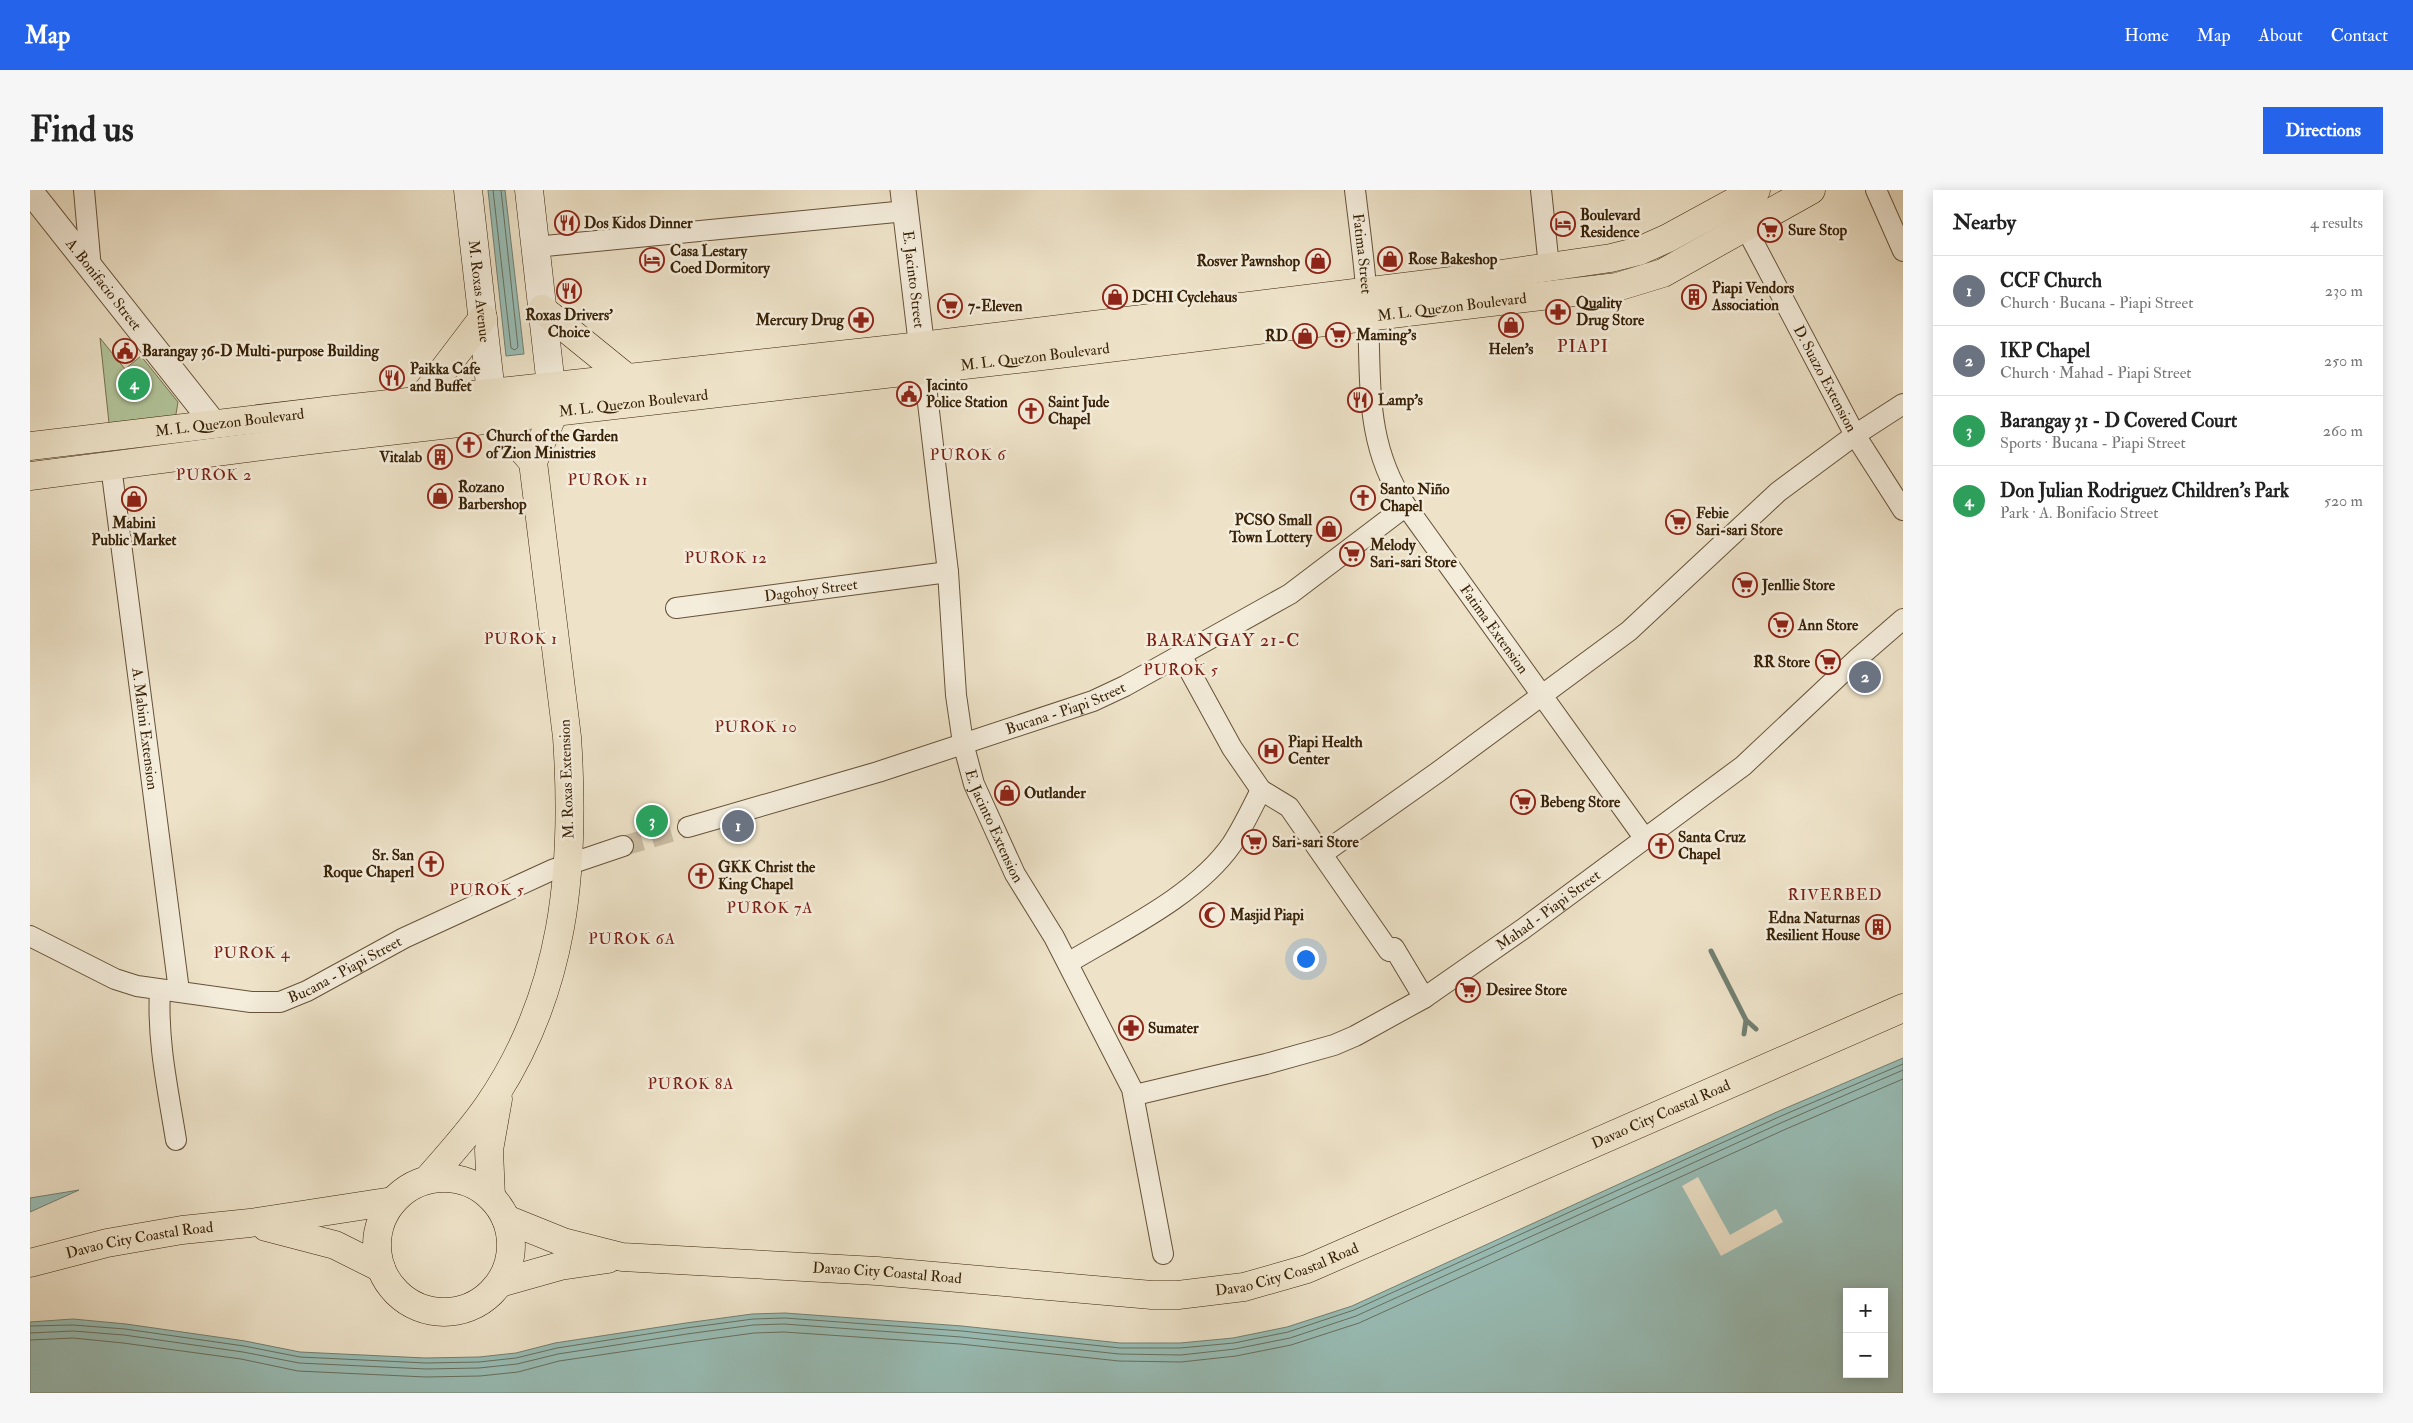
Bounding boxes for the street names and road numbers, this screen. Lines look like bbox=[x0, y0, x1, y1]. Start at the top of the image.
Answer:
street label: Fatima Street bbox=[1348, 212, 1376, 295]
street label: E. Jacinto Street bbox=[898, 230, 929, 329]
street label: A. Bonifacio Street bbox=[61, 234, 146, 334]
street label: M. Roxas Avenue bbox=[464, 239, 495, 344]
street label: M. L. Quezon Boulevard bbox=[1376, 288, 1528, 325]
street label: D. Suazo Extension bbox=[1789, 322, 1861, 436]
street label: M. L. Quezon Boulevard bbox=[959, 338, 1111, 375]
street label: M. L. Quezon Boulevard bbox=[558, 385, 710, 421]
street label: M. L. Quezon Boulevard bbox=[154, 404, 306, 441]
street label: Dagohoy Street bbox=[763, 575, 859, 606]
street label: Fatima Extension bbox=[1456, 581, 1533, 678]
street label: A. Mabini Extension bbox=[128, 666, 162, 791]
street label: Bucana - Piapi Street bbox=[1003, 678, 1129, 739]
street label: M. Roxas Extension bbox=[555, 719, 579, 839]
street label: E. Jacinto Extension bbox=[961, 767, 1028, 887]
street label: Mahad - Piapi Street bbox=[1492, 865, 1604, 954]
street label: Bucana - Piapi Street bbox=[285, 932, 405, 1007]
street label: Davao City Coastal Road bbox=[1588, 1075, 1734, 1153]
street label: Davao City Coastal Road bbox=[64, 1217, 215, 1263]
street label: Davao City Coastal Road bbox=[1214, 1238, 1362, 1300]
street label: Davao City Coastal Road bbox=[812, 1258, 963, 1288]

